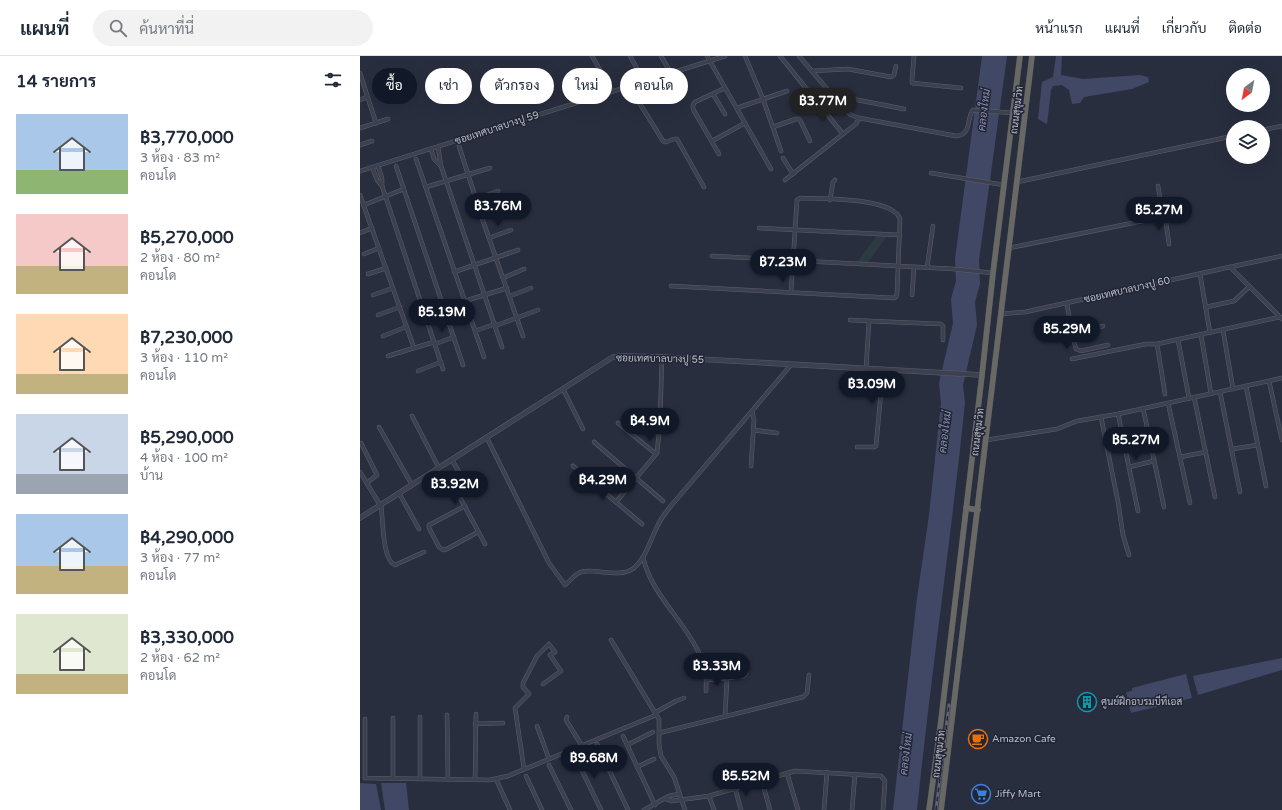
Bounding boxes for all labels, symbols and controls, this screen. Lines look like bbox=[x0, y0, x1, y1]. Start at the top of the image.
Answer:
search box bbox=[93, 10, 373, 46]
icon: search bbox=[107, 17, 129, 39]
text: แผนที่ bbox=[20, 18, 69, 40]
text: ค้นหาที่นี่ bbox=[139, 20, 194, 38]
text: หน้าแรก bbox=[1035, 20, 1083, 37]
text: แผนที่ bbox=[1105, 20, 1140, 37]
text: เกี่ยวกับ bbox=[1162, 20, 1206, 37]
text: ติดต่อ bbox=[1228, 20, 1262, 37]
chip: ซื้อ bbox=[372, 68, 417, 104]
chip: เช่า bbox=[425, 68, 472, 104]
chip: ตัวกรอง bbox=[480, 68, 554, 104]
chip: ใหม่ bbox=[562, 68, 612, 104]
chip: คอนโด bbox=[620, 68, 688, 104]
north arrow bbox=[1226, 68, 1270, 112]
map controls bbox=[1226, 68, 1270, 164]
icon: filters bbox=[322, 69, 344, 91]
text: 14 รายการ bbox=[16, 71, 96, 92]
street label: ถนนสุขุมวิท bbox=[1008, 85, 1027, 135]
water label: คลองใหม่ bbox=[973, 87, 993, 132]
pin: ฿3.77M bbox=[790, 88, 856, 122]
text: ฿3.77M bbox=[799, 93, 847, 109]
street label: ซอยเทศบาลบางปู 59 bbox=[453, 109, 541, 148]
button: layers bbox=[1226, 120, 1270, 164]
text: ฿3,770,000 bbox=[140, 127, 234, 148]
icon: home bbox=[48, 130, 96, 178]
text: 3 ห้อง · 83 m² bbox=[140, 150, 220, 166]
text: คอนโด bbox=[140, 168, 176, 184]
pin: ฿3.76M bbox=[465, 193, 531, 227]
pin: ฿5.27M bbox=[1126, 197, 1192, 231]
text: ฿3.76M bbox=[474, 198, 522, 214]
text: ฿5.27M bbox=[1135, 202, 1183, 218]
text: ฿5,270,000 bbox=[140, 227, 234, 248]
icon: home bbox=[48, 230, 96, 278]
pin: ฿7.23M bbox=[750, 249, 816, 283]
text: 2 ห้อง · 80 m² bbox=[140, 250, 220, 266]
text: ฿7.23M bbox=[759, 254, 807, 270]
text: คอนโด bbox=[140, 268, 176, 284]
street label: ซอยเทศบาลบางปู 60 bbox=[1083, 274, 1171, 307]
pin: ฿5.19M bbox=[409, 299, 475, 333]
text: ฿5.19M bbox=[418, 304, 466, 320]
pin: ฿5.29M bbox=[1034, 316, 1100, 350]
text: ฿5.29M bbox=[1043, 321, 1091, 337]
text: ฿7,230,000 bbox=[140, 327, 233, 348]
icon: home bbox=[48, 330, 96, 378]
text: 3 ห้อง · 110 m² bbox=[140, 350, 228, 366]
street label: ซอยเทศบาลบางปู 55 bbox=[616, 352, 704, 367]
text: คอนโด bbox=[140, 368, 176, 384]
pin: ฿3.09M bbox=[839, 371, 905, 405]
text: ฿3.09M bbox=[848, 376, 896, 392]
street label: ถนนสุขุมวิท bbox=[969, 407, 988, 457]
pin: ฿4.9M bbox=[622, 408, 678, 442]
water label: คลองใหม่ bbox=[934, 409, 954, 454]
text: ฿4.9M bbox=[630, 413, 670, 429]
text: ฿5,290,000 bbox=[140, 427, 234, 448]
pin: ฿5.27M bbox=[1103, 427, 1169, 461]
icon: home bbox=[48, 430, 96, 478]
text: ฿5.27M bbox=[1112, 432, 1160, 448]
text: 4 ห้อง · 100 m² bbox=[140, 450, 228, 466]
pin: ฿4.29M bbox=[570, 467, 636, 501]
text: บ้าน bbox=[140, 468, 163, 484]
pin: ฿3.92M bbox=[422, 471, 488, 505]
text: ฿4.29M bbox=[579, 472, 627, 488]
text: ฿3.92M bbox=[431, 476, 479, 492]
text: ฿4,290,000 bbox=[140, 527, 234, 548]
icon: home bbox=[48, 530, 96, 578]
text: 3 ห้อง · 77 m² bbox=[140, 550, 220, 566]
text: คอนโด bbox=[140, 568, 176, 584]
text: ฿3,330,000 bbox=[140, 627, 234, 648]
icon: home bbox=[48, 630, 96, 678]
text: 2 ห้อง · 62 m² bbox=[140, 650, 220, 666]
pin: ฿3.33M bbox=[684, 653, 750, 687]
text: ฿3.33M bbox=[693, 658, 741, 674]
text: คอนโด bbox=[140, 668, 176, 684]
building icon: ศูนย์ฝึกอบรมบีทีเอส bbox=[1076, 691, 1098, 713]
place label: ศูนย์ฝึกอบรมบีทีเอส bbox=[1101, 694, 1182, 709]
cafe icon: Amazon Cafe bbox=[967, 728, 989, 750]
street label: ถนนสุขุมวิท bbox=[930, 729, 949, 779]
water label: คลองใหม่ bbox=[895, 731, 915, 776]
place label: Amazon Cafe bbox=[992, 733, 1056, 745]
pin: ฿9.68M bbox=[561, 745, 627, 779]
text: ฿9.68M bbox=[570, 750, 618, 766]
pin: ฿5.52M bbox=[713, 763, 779, 797]
text: ฿5.52M bbox=[722, 768, 770, 784]
supermarket icon: Jiffy Mart bbox=[970, 783, 992, 805]
place label: Jiffy Mart bbox=[995, 788, 1041, 800]

